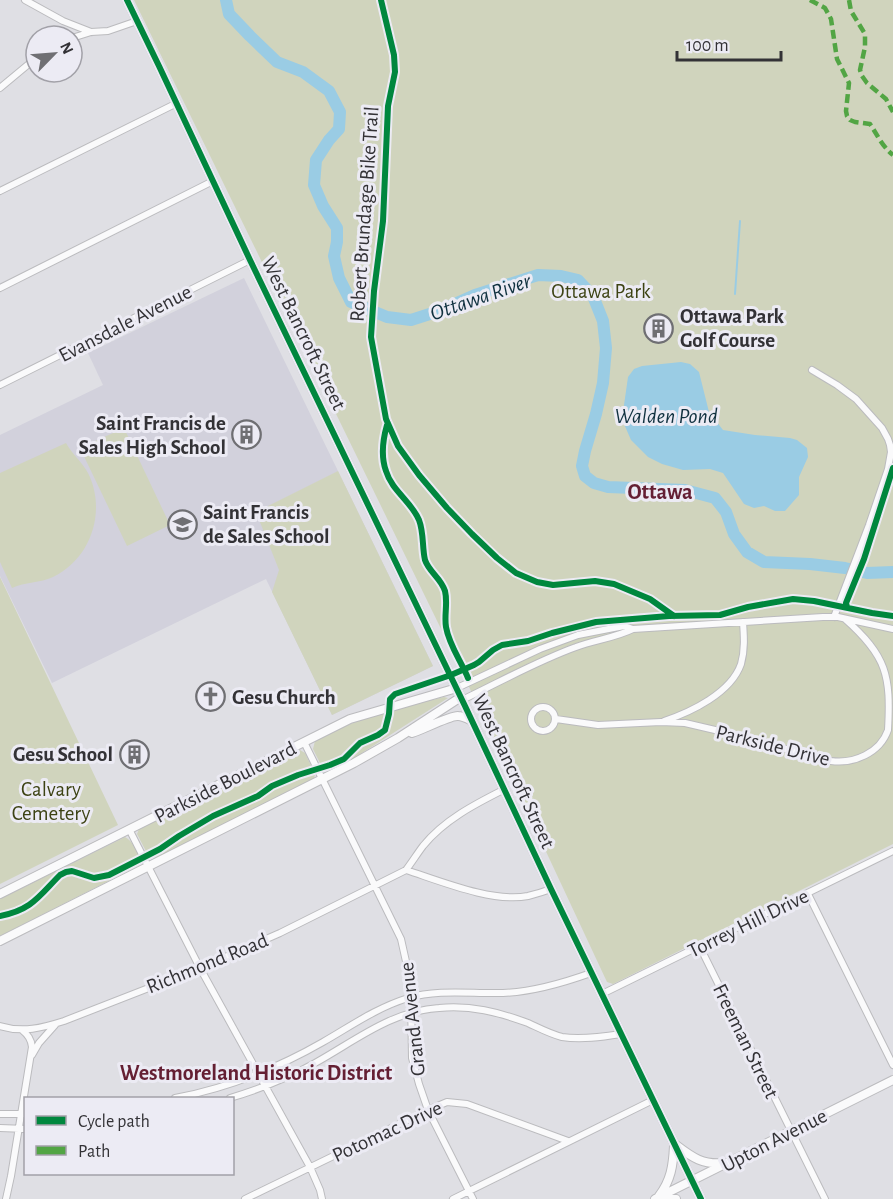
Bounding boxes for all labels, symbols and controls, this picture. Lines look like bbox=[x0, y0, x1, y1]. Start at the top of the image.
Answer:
north arrow bbox=[24, 24, 84, 84]
scale bar bbox=[677, 24, 780, 62]
text: 100 m bbox=[686, 37, 729, 55]
text: N bbox=[57, 40, 76, 57]
street label: Robert Brundage Bike Trail bbox=[346, 106, 383, 323]
street label: West Bancroft Street bbox=[257, 253, 350, 413]
water label: Ottawa River bbox=[427, 269, 534, 324]
street label: Evansdale Avenue bbox=[55, 281, 195, 366]
park label: Ottawa Park bbox=[551, 281, 651, 302]
place label: Ottawa Park Golf Course bbox=[680, 306, 785, 351]
building icon: Ottawa Park Golf Course bbox=[643, 312, 675, 344]
water label: Walden Pond bbox=[614, 405, 718, 427]
place label: Saint Francis de Sales High School bbox=[79, 413, 226, 458]
building icon: Saint Francis de Sales High School bbox=[231, 419, 263, 451]
district label: Ottawa bbox=[627, 481, 693, 503]
place label: Saint Francis de Sales School bbox=[203, 502, 330, 547]
school or university icon: Saint Francis de Sales School bbox=[166, 508, 198, 540]
church icon: Gesu Church bbox=[195, 681, 227, 713]
place label: Gesu Church bbox=[232, 687, 336, 708]
street label: West Bancroft Street bbox=[469, 691, 559, 852]
street label: Parkside Drive bbox=[714, 721, 832, 770]
building icon: Gesu School bbox=[118, 738, 150, 770]
street label: Parkside Boulevard bbox=[151, 738, 299, 827]
place label: Gesu School bbox=[13, 744, 113, 765]
park label: Calvary Cemetery bbox=[12, 779, 90, 824]
street label: Torrey Hill Drive bbox=[684, 885, 812, 962]
street label: Richmond Road bbox=[143, 929, 271, 997]
street label: Grand Avenue bbox=[396, 961, 429, 1077]
street label: Freeman Street bbox=[709, 981, 782, 1102]
district label: Westmoreland Historic District bbox=[120, 1062, 393, 1084]
legend bbox=[24, 1097, 234, 1175]
street label: Potomac Drive bbox=[329, 1097, 445, 1166]
street label: Upton Avenue bbox=[718, 1105, 830, 1176]
text: Cycle path bbox=[78, 1113, 150, 1131]
text: Path bbox=[78, 1143, 110, 1161]

